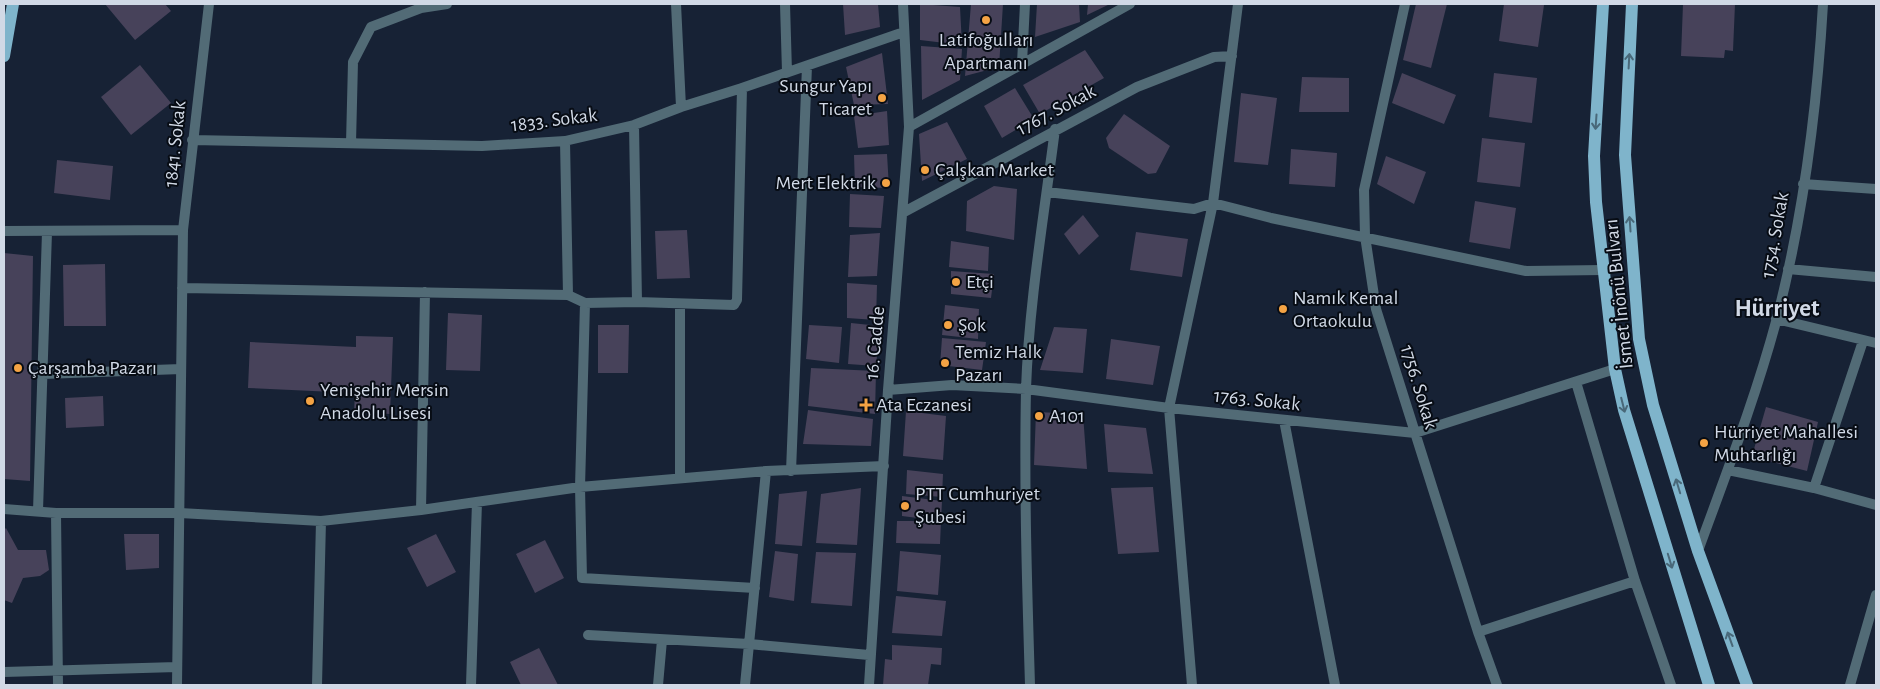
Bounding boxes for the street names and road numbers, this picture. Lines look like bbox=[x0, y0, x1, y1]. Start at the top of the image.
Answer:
street label: 1767. Sokak bbox=[1013, 81, 1099, 139]
street label: 1841. Sokak bbox=[161, 100, 189, 188]
street label: 1833. Sokak bbox=[510, 105, 598, 135]
street label: 1754. Sokak bbox=[1758, 190, 1792, 280]
street label: İsmet İnönü Bulvarı bbox=[1601, 218, 1637, 370]
street label: 16. Cadde bbox=[862, 305, 888, 381]
street label: 1756. Sokak bbox=[1397, 343, 1441, 431]
street label: 1763. Sokak bbox=[1213, 386, 1301, 414]

